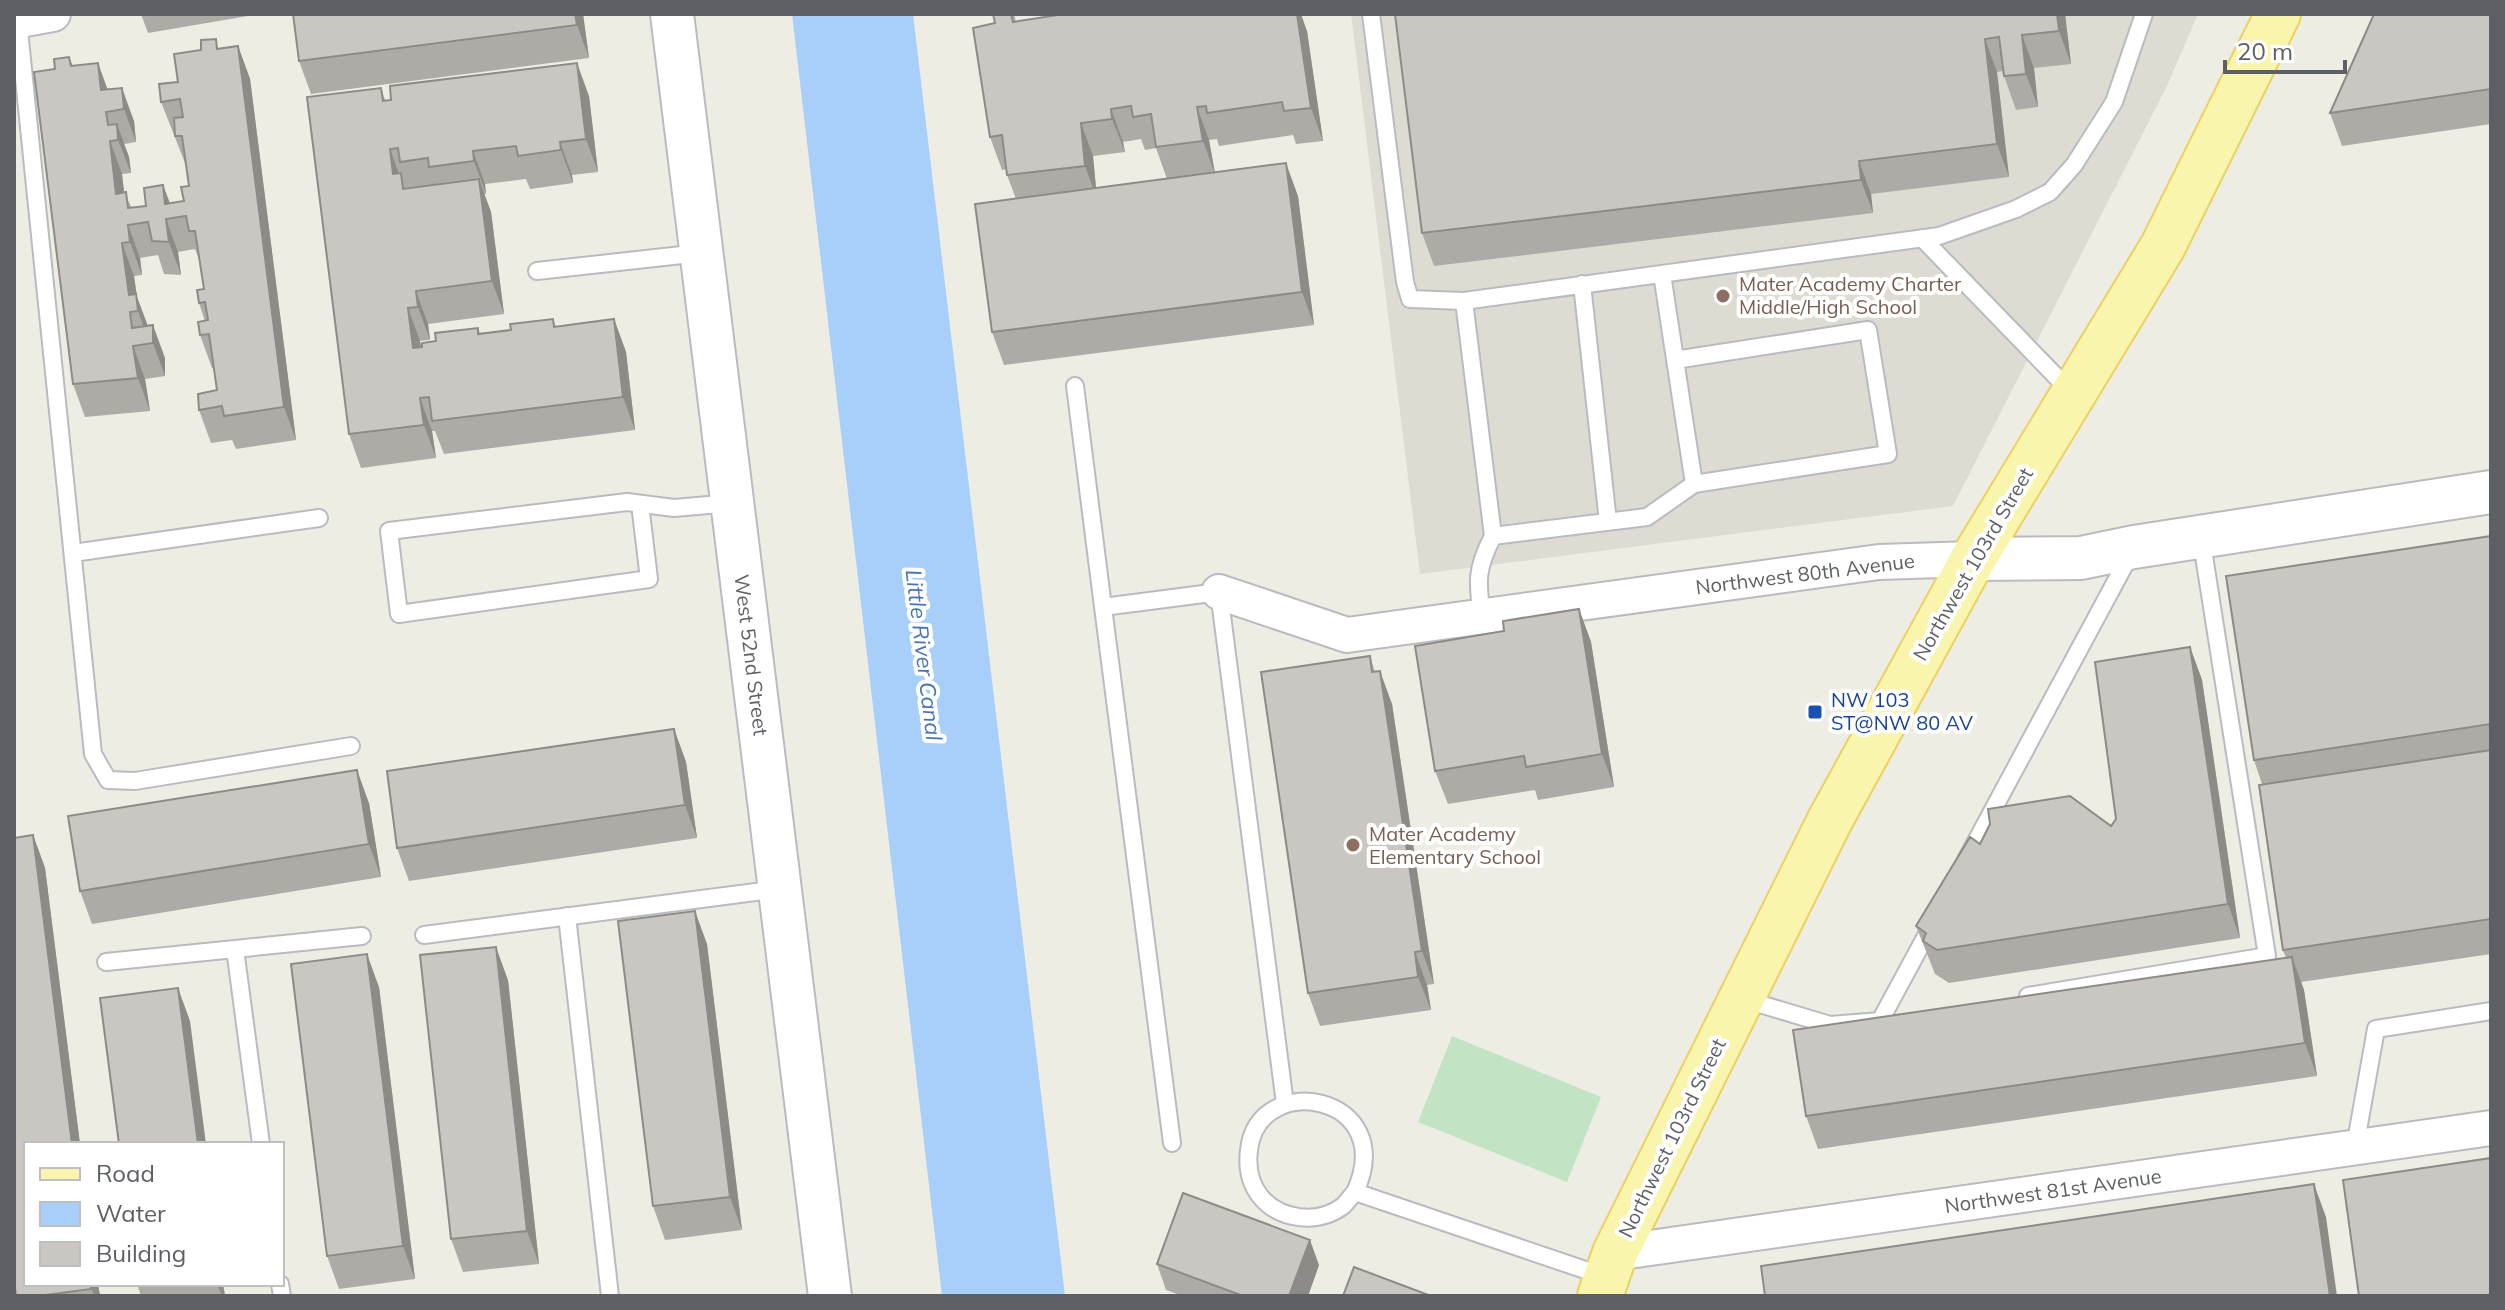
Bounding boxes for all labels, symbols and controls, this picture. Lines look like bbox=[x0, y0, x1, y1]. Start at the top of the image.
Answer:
scale bar bbox=[2225, 24, 2345, 74]
text: 20 m bbox=[2237, 36, 2293, 66]
place label: Mater Academy Charter Middle/High School bbox=[1739, 271, 1962, 319]
marker: Mater Academy Charter Middle/High School bbox=[1714, 287, 1732, 305]
street label: Northwest 103rd Street bbox=[1907, 463, 2038, 665]
street label: Northwest 80th Avenue bbox=[1694, 548, 1916, 599]
water label: Little River Canal bbox=[900, 568, 948, 743]
street label: West 52nd Street bbox=[729, 573, 774, 737]
place label: NW 103 ST@NW 80 AV bbox=[1831, 687, 1973, 735]
marker: NW 103 ST@NW 80 AV bbox=[1806, 703, 1824, 721]
place label: Mater Academy Elementary School bbox=[1369, 821, 1541, 869]
marker: Mater Academy Elementary School bbox=[1344, 836, 1362, 854]
street label: Northwest 103rd Street bbox=[1612, 1034, 1731, 1241]
legend bbox=[24, 1142, 284, 1286]
text: Road bbox=[96, 1158, 155, 1188]
street label: Northwest 81st Avenue bbox=[1943, 1163, 2163, 1218]
text: Water bbox=[96, 1198, 166, 1228]
text: Building bbox=[96, 1238, 186, 1268]

